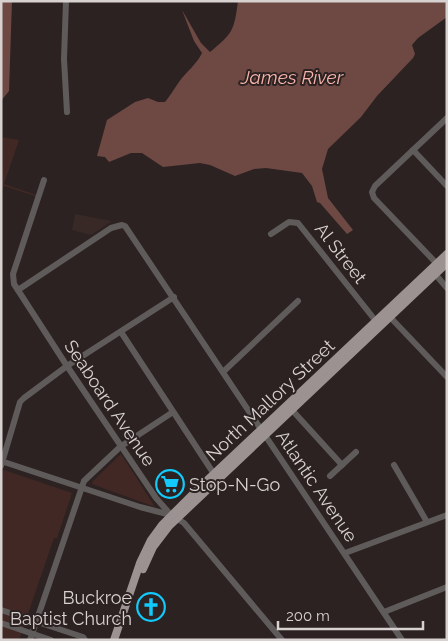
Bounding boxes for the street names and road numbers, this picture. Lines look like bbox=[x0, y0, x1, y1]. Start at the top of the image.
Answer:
street label: Al Street bbox=[311, 219, 371, 287]
street label: North Mallory Street bbox=[201, 335, 339, 465]
street label: Seaboard Avenue bbox=[60, 336, 160, 470]
street label: Atlantic Avenue bbox=[272, 426, 362, 546]

